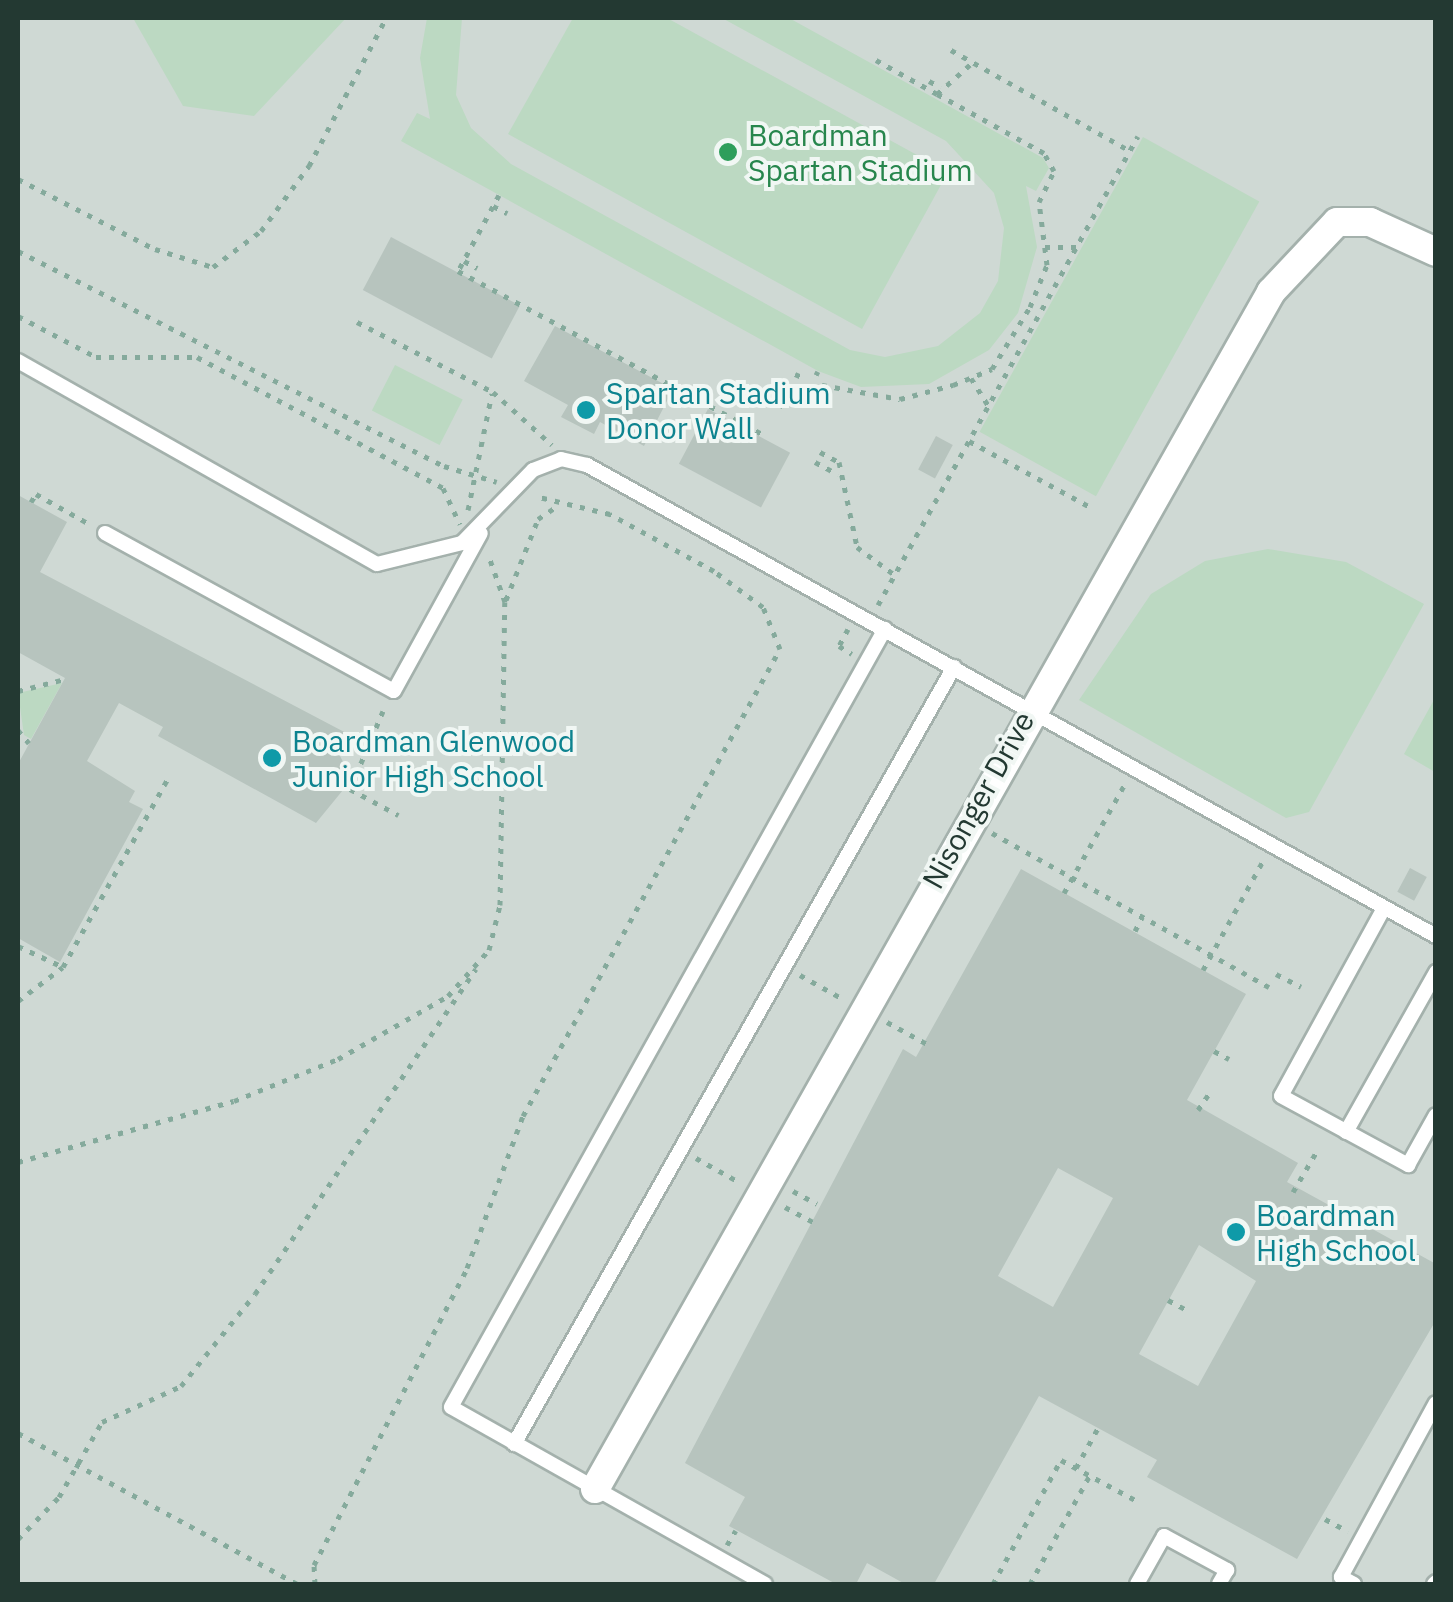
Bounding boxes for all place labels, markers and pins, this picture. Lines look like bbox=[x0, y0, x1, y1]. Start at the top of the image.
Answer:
place label: Boardman Spartan Stadium bbox=[748, 117, 973, 188]
marker: Boardman Spartan Stadium bbox=[717, 141, 739, 163]
place label: Spartan Stadium Donor Wall bbox=[606, 375, 831, 446]
marker: Spartan Stadium Donor Wall bbox=[575, 399, 597, 421]
place label: Boardman Glenwood Junior High School bbox=[292, 723, 575, 794]
marker: Boardman Glenwood Junior High School bbox=[261, 747, 283, 769]
place label: Boardman High School bbox=[1256, 1197, 1416, 1268]
marker: Boardman High School bbox=[1225, 1221, 1247, 1243]

